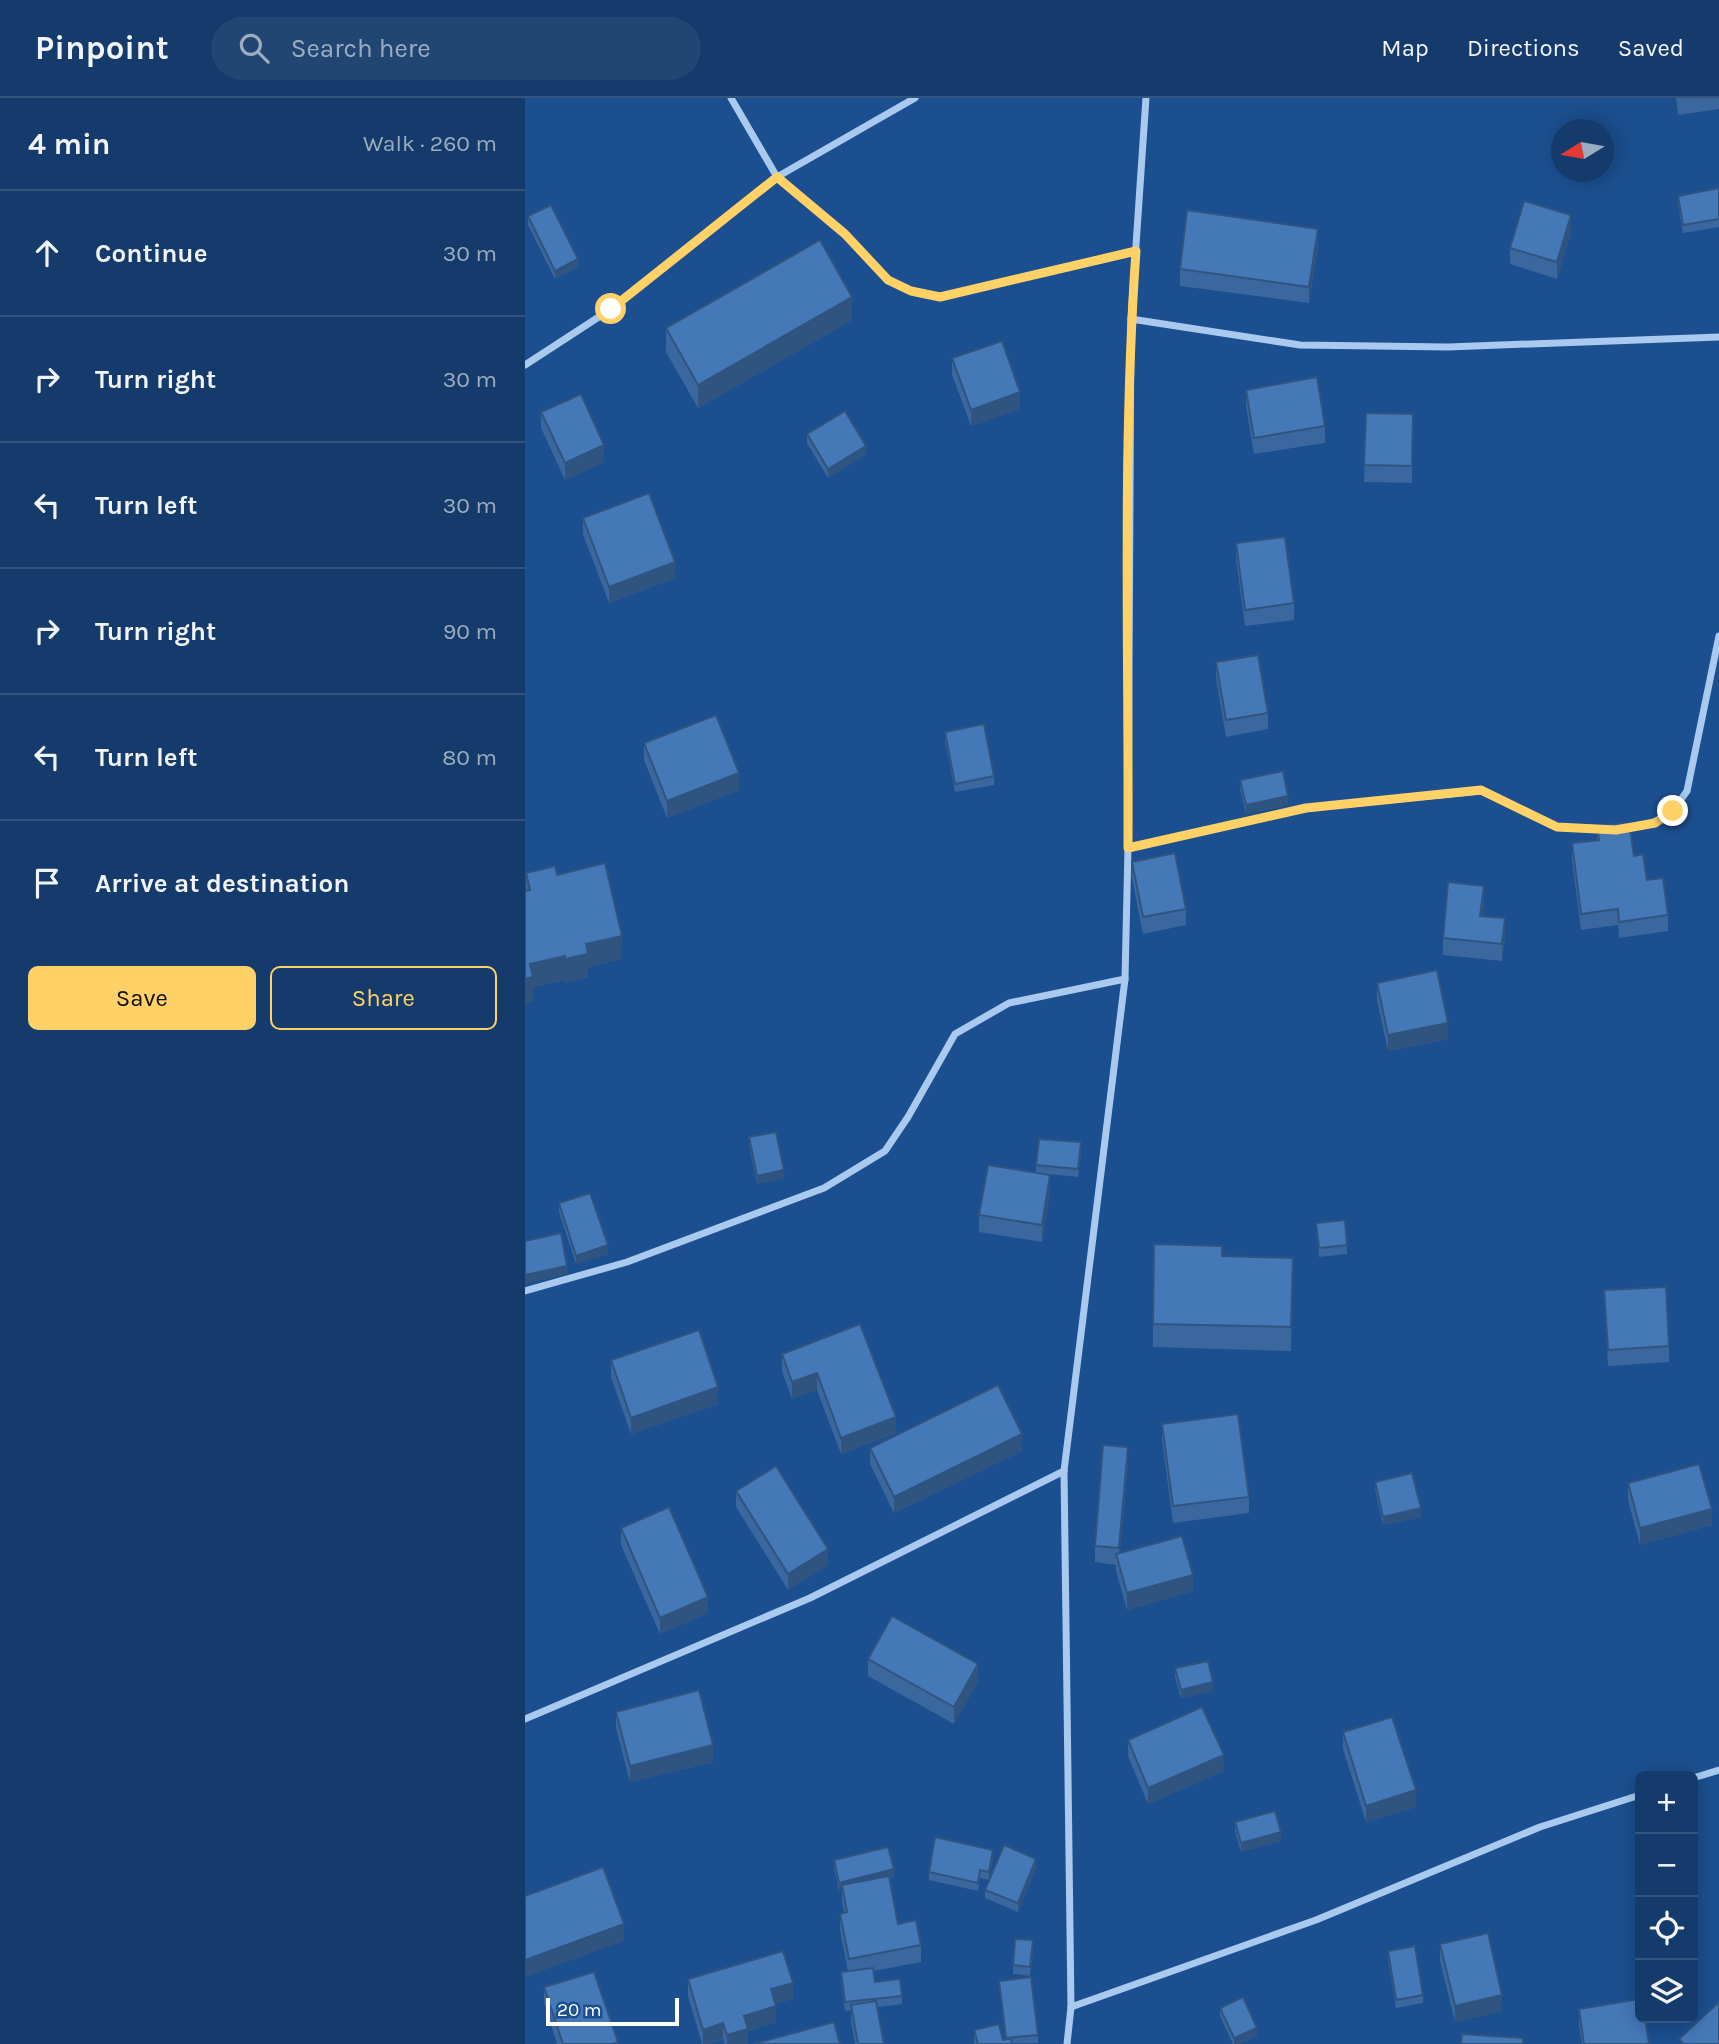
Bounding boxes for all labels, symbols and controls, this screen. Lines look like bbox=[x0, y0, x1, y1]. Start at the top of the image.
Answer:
search box bbox=[211, 17, 701, 80]
text: Pinpoint bbox=[35, 29, 169, 67]
icon: search bbox=[235, 29, 273, 67]
text: Search here bbox=[291, 33, 431, 64]
text: Map bbox=[1381, 34, 1429, 62]
text: Directions bbox=[1467, 34, 1580, 62]
text: Saved bbox=[1618, 34, 1684, 62]
north arrow bbox=[1551, 119, 1614, 182]
text: 4 min bbox=[28, 126, 110, 162]
text: Walk · 260 m bbox=[363, 130, 497, 157]
icon: ahead bbox=[28, 234, 66, 272]
text: Continue bbox=[95, 238, 207, 269]
text: 30 m bbox=[443, 240, 497, 267]
route start bbox=[595, 293, 626, 324]
icon: right bbox=[28, 360, 66, 398]
text: Turn right bbox=[95, 364, 216, 395]
text: 30 m bbox=[443, 366, 497, 393]
icon: left bbox=[28, 486, 66, 524]
text: Turn left bbox=[95, 490, 197, 521]
text: 30 m bbox=[443, 492, 497, 519]
icon: right bbox=[28, 612, 66, 650]
text: Turn right bbox=[95, 616, 216, 647]
text: 90 m bbox=[443, 618, 497, 645]
icon: left bbox=[28, 738, 66, 776]
text: Turn left bbox=[95, 742, 197, 773]
text: 80 m bbox=[442, 744, 497, 771]
route end bbox=[1657, 795, 1688, 826]
icon: arrive bbox=[28, 864, 66, 902]
text: Arrive at destination bbox=[95, 868, 349, 899]
button: Save bbox=[28, 966, 256, 1030]
button: Share bbox=[270, 966, 497, 1030]
map controls bbox=[1635, 1771, 1698, 2023]
button: + bbox=[1635, 1771, 1698, 1834]
button: − bbox=[1635, 1834, 1698, 1897]
button: locate bbox=[1635, 1897, 1698, 1960]
button: layers bbox=[1635, 1960, 1698, 2023]
scale bar bbox=[546, 1995, 679, 2027]
text: 20 m bbox=[557, 1999, 602, 2021]

